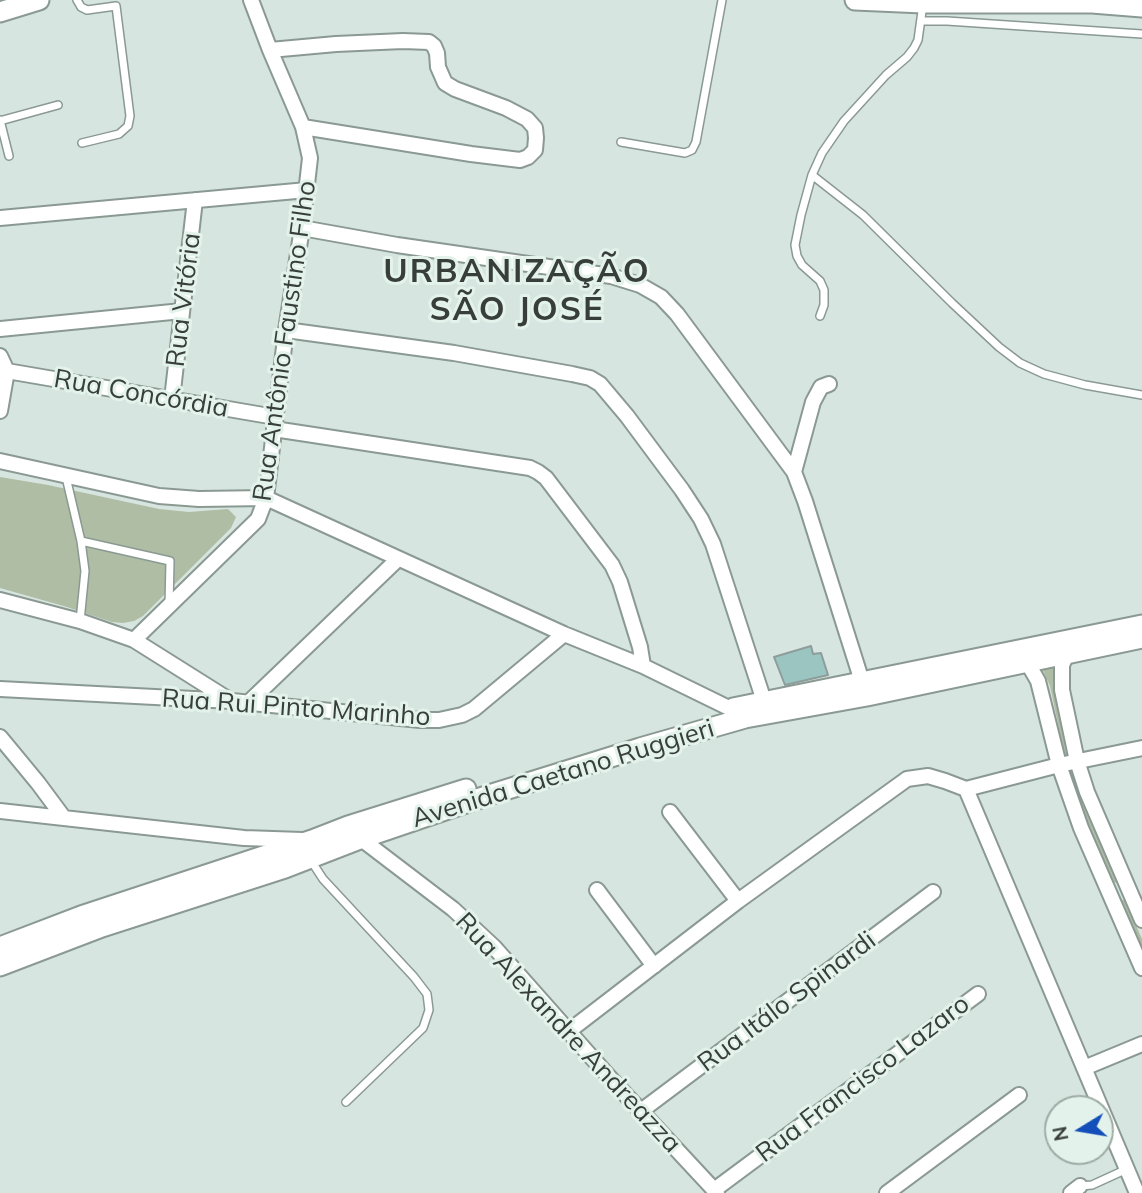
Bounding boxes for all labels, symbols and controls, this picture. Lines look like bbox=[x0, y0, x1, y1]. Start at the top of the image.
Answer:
street label: Rua Antônio Faustino Filho bbox=[247, 179, 323, 503]
street label: Rua Vitória bbox=[160, 231, 208, 369]
district label: URBANIZAÇÃO SÃO JOSÉ bbox=[385, 252, 649, 330]
street label: Rua Concórdia bbox=[51, 363, 231, 425]
street label: Rua Rui Pinto Marinho bbox=[161, 683, 431, 733]
street label: Avenida Caetano Ruggieri bbox=[408, 713, 718, 835]
street label: Rua Alexandre Andreazza bbox=[449, 907, 687, 1159]
street label: Rua Itálo Spinardi bbox=[692, 925, 882, 1079]
street label: Rua Francisco Lazaro bbox=[750, 989, 976, 1169]
north arrow bbox=[1044, 1095, 1114, 1165]
text: N bbox=[1047, 1124, 1074, 1143]

